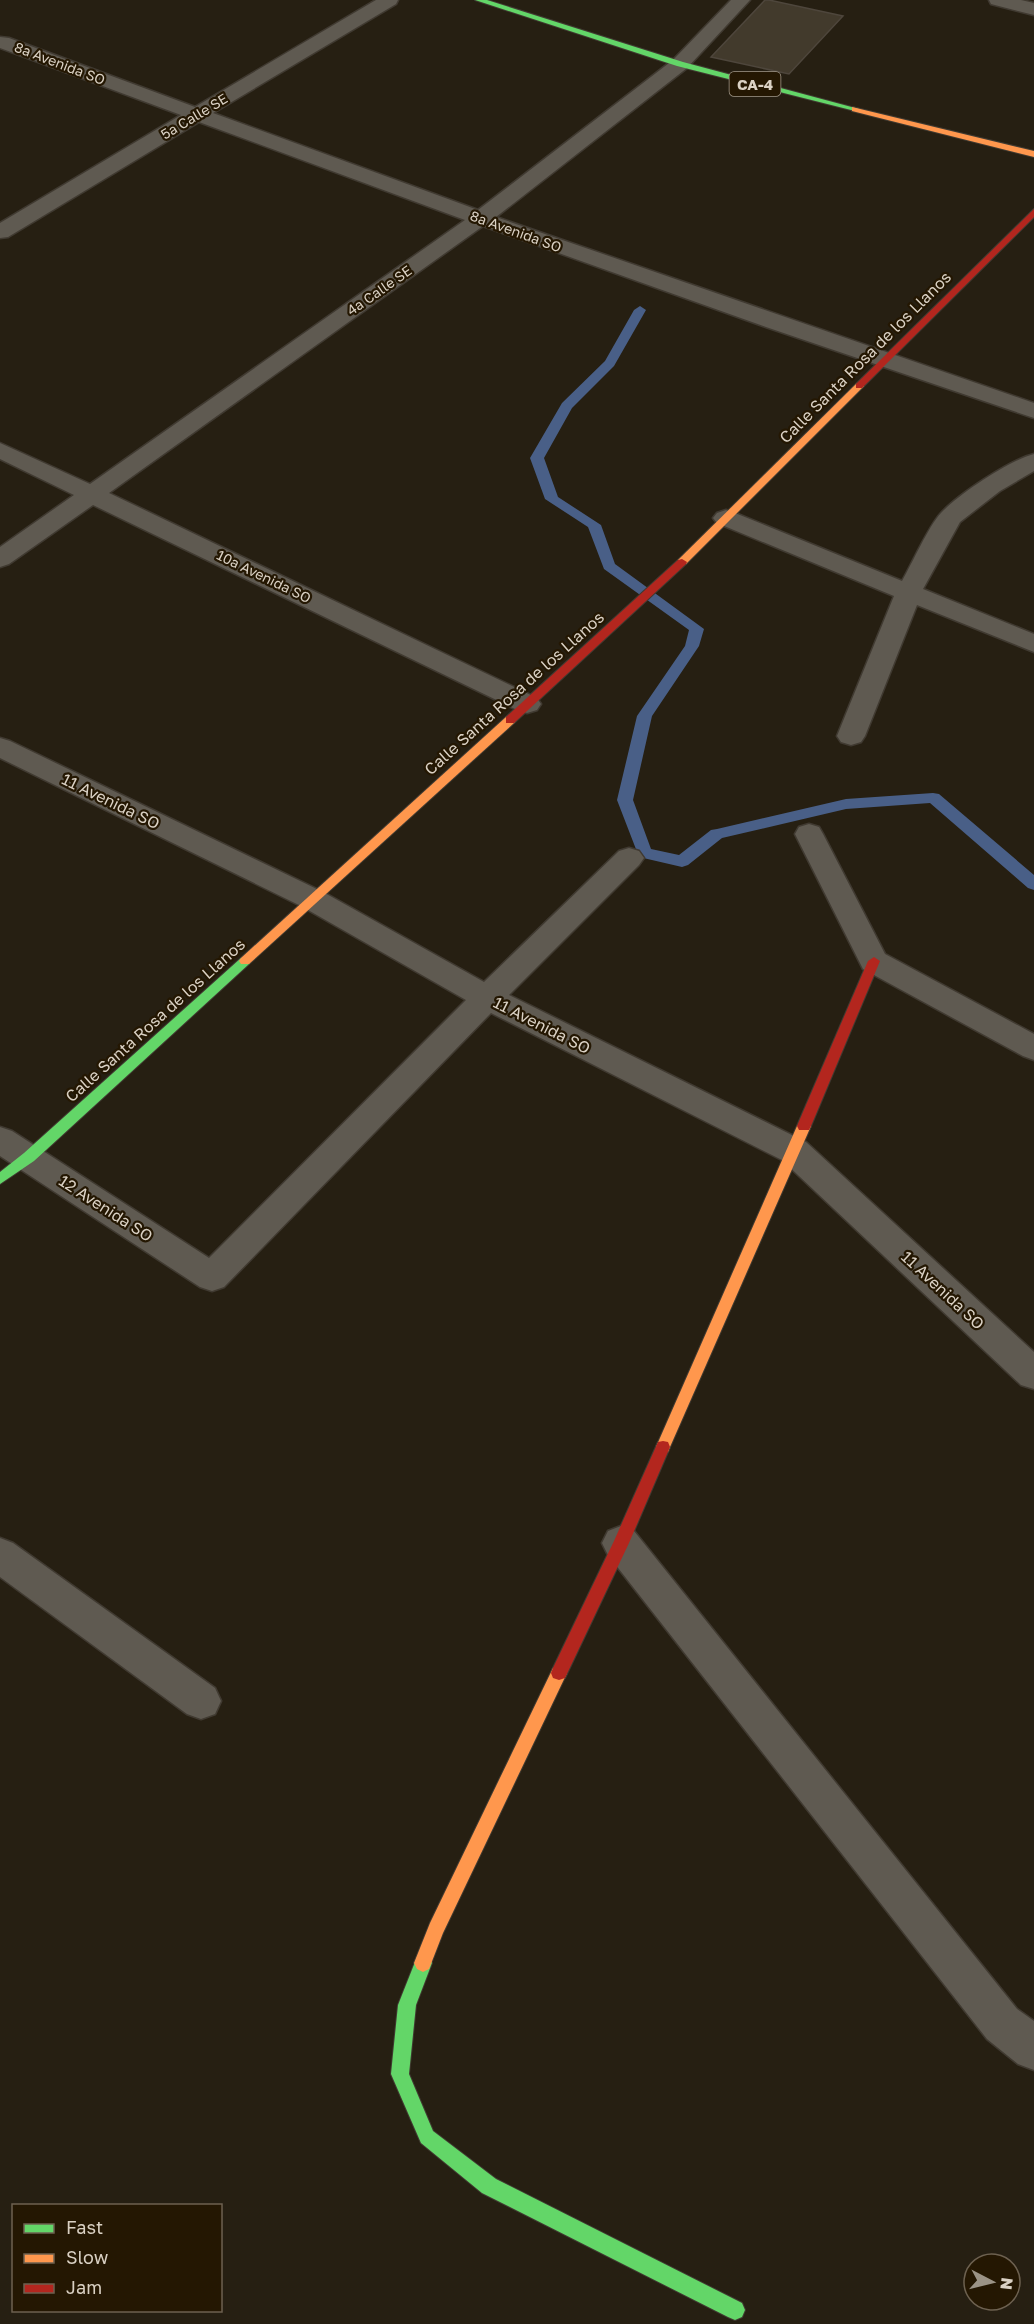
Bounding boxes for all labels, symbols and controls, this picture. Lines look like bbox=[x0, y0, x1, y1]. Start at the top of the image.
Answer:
street label: 8a Avenida SO bbox=[12, 38, 108, 88]
road number: CA-4 bbox=[730, 72, 780, 96]
street label: 5a Calle SE bbox=[158, 89, 230, 143]
street label: 8a Avenida SO bbox=[468, 207, 564, 255]
street label: 4a Calle SE bbox=[343, 261, 415, 319]
street label: Calle Santa Rosa de los Llanos bbox=[775, 267, 955, 447]
street label: 10a Avenida SO bbox=[214, 546, 314, 606]
street label: Calle Santa Rosa de los Llanos bbox=[420, 607, 608, 779]
street label: 11 Avenida SO bbox=[59, 769, 163, 833]
street label: Calle Santa Rosa de los Llanos bbox=[61, 934, 249, 1106]
street label: 11 Avenida SO bbox=[490, 992, 594, 1058]
street label: 12 Avenida SO bbox=[55, 1170, 157, 1246]
street label: 11 Avenida SO bbox=[897, 1246, 989, 1334]
legend bbox=[12, 2204, 222, 2312]
text: Fast bbox=[66, 2216, 103, 2238]
text: Slow bbox=[66, 2246, 109, 2268]
north arrow bbox=[962, 2252, 1022, 2312]
text: Jam bbox=[66, 2276, 102, 2298]
text: N bbox=[996, 2277, 1018, 2291]

